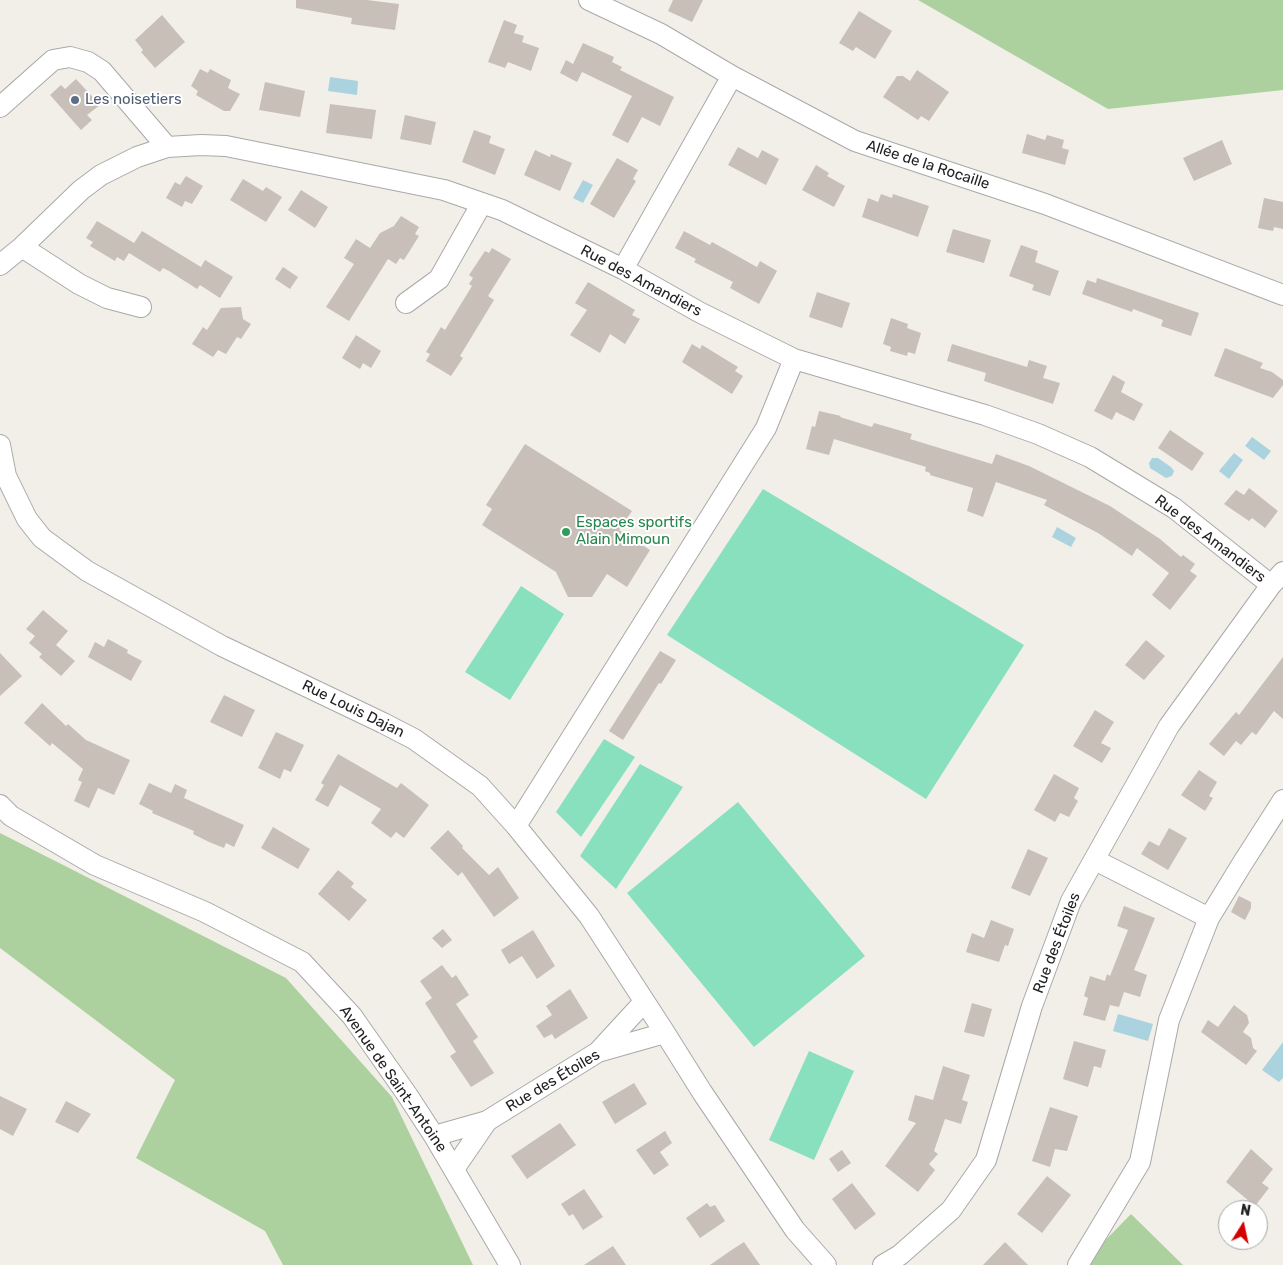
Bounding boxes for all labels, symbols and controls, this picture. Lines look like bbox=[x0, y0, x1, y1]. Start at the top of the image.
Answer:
place label: Les noisetiers bbox=[85, 91, 182, 109]
marker: Les noisetiers bbox=[69, 94, 81, 106]
street label: Allée de la Rocaille bbox=[864, 137, 992, 193]
street label: Rue des Amandiers bbox=[577, 241, 705, 321]
street label: Rue des Amandiers bbox=[1151, 491, 1269, 587]
place label: Espaces sportifs Alain Mimoun bbox=[576, 514, 692, 549]
marker: Espaces sportifs Alain Mimoun bbox=[560, 526, 572, 538]
street label: Rue Louis Dajan bbox=[299, 676, 407, 742]
street label: Rue des Étoiles bbox=[1030, 890, 1084, 996]
street label: Avenue de Saint-Antoine bbox=[336, 1002, 450, 1156]
street label: Rue des Étoiles bbox=[503, 1046, 603, 1116]
north arrow bbox=[1218, 1200, 1268, 1250]
text: N bbox=[1239, 1201, 1252, 1220]

